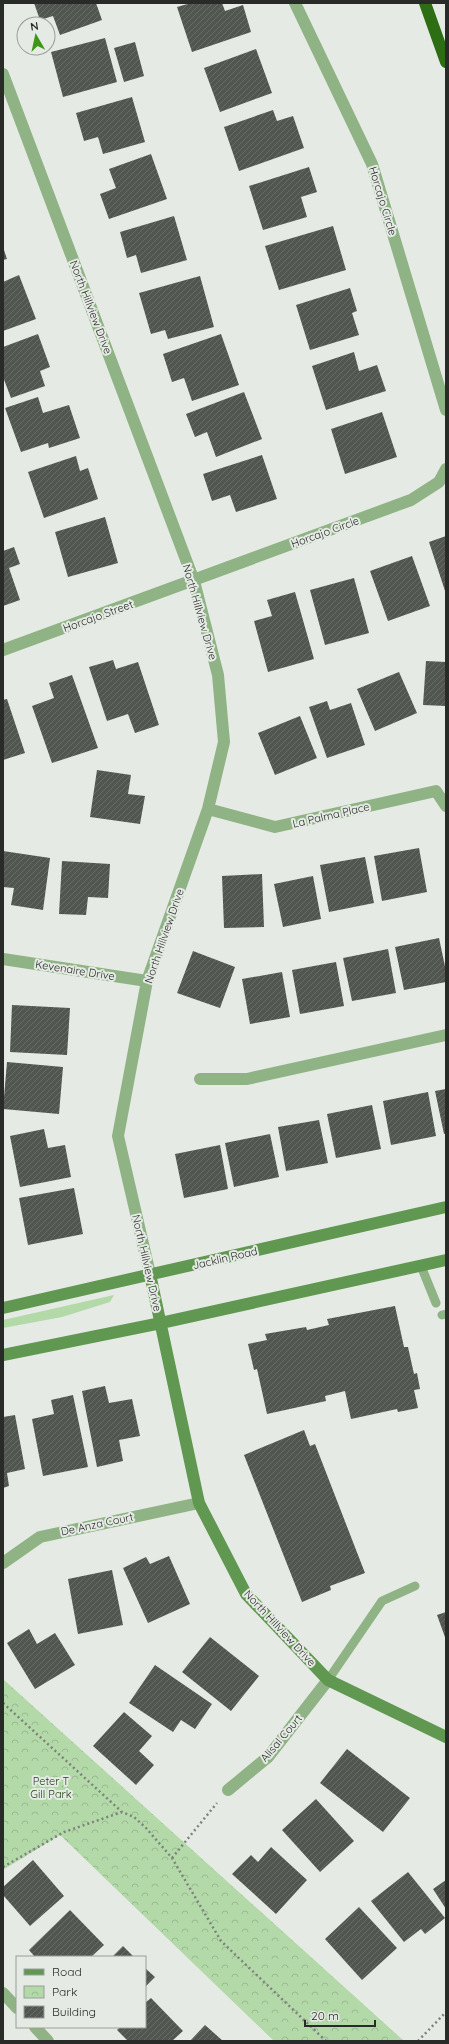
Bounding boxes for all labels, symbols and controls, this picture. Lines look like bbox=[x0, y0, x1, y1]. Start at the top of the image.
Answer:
north arrow bbox=[16, 16, 56, 56]
text: N bbox=[29, 19, 40, 34]
street label: Horcajo Circle bbox=[366, 165, 400, 237]
street label: North Hillview Drive bbox=[67, 258, 115, 356]
street label: Horcajo Circle bbox=[289, 513, 361, 551]
street label: North Hillview Drive bbox=[180, 562, 220, 662]
street label: Horcajo Street bbox=[61, 597, 135, 635]
street label: La Palma Place bbox=[291, 799, 371, 831]
street label: North Hillview Drive bbox=[141, 887, 187, 985]
street label: Kevenaire Drive bbox=[34, 957, 116, 983]
street label: North Hillview Drive bbox=[129, 1213, 165, 1313]
street label: Jacklin Road bbox=[191, 1244, 259, 1272]
street label: De Anza Court bbox=[60, 1509, 135, 1539]
street label: North Hillview Drive bbox=[241, 1587, 319, 1669]
street label: Alisal Court bbox=[257, 1711, 305, 1765]
park label: Peter T Gill Park bbox=[30, 1774, 72, 1801]
legend bbox=[16, 1956, 146, 2028]
text: Road bbox=[52, 1964, 82, 1979]
text: Park bbox=[52, 1984, 77, 1999]
scale bar bbox=[305, 2002, 375, 2028]
text: Building bbox=[52, 2004, 96, 2019]
text: 20 m bbox=[311, 2008, 339, 2023]

